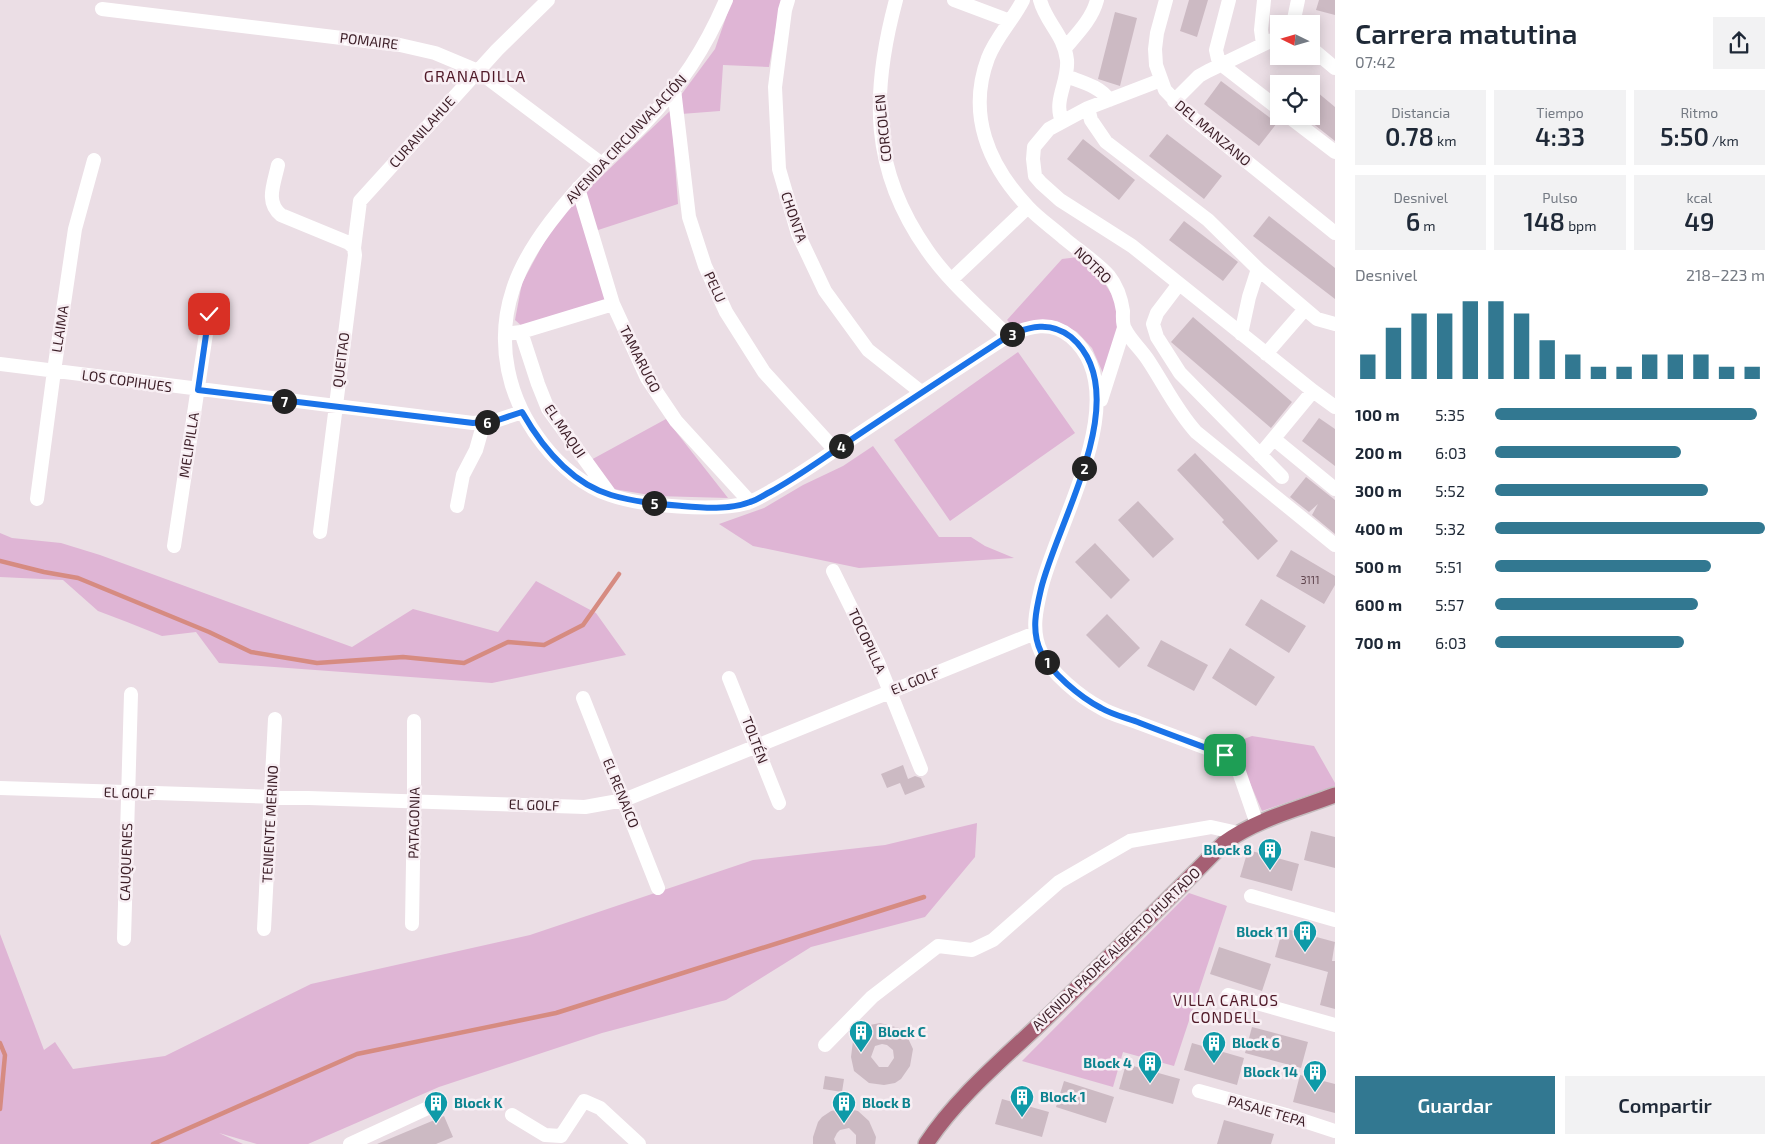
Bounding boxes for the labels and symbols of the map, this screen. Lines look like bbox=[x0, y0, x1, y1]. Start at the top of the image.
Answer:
north arrow bbox=[1270, 15, 1320, 65]
street label: POMAIRE bbox=[339, 28, 399, 53]
district label: GRANADILLA bbox=[424, 66, 526, 85]
street label: AVENIDA CIRCUNVALACIÓN bbox=[562, 71, 690, 207]
street label: CURANILAHUE bbox=[385, 92, 458, 171]
street label: CORCOLEN bbox=[870, 93, 895, 163]
street label: DEL MANZANO bbox=[1172, 96, 1255, 169]
street label: CHONTA bbox=[778, 189, 811, 245]
street label: NOTRO bbox=[1071, 243, 1115, 286]
street label: PELU bbox=[701, 269, 730, 305]
pin bbox=[188, 293, 230, 335]
street label: LLAIMA bbox=[47, 304, 72, 354]
street label: TAMARUGO bbox=[616, 322, 665, 395]
pin: 3 bbox=[1000, 322, 1024, 346]
street label: QUEITAO bbox=[329, 331, 352, 389]
street label: LOS COPIHUES bbox=[81, 366, 173, 395]
pin: 7 bbox=[272, 388, 296, 414]
street label: EL MAQUI bbox=[541, 401, 590, 461]
pin: 6 bbox=[474, 410, 500, 434]
street label: MELIPILLA bbox=[175, 411, 202, 479]
pin: 4 bbox=[828, 434, 854, 458]
pin: 2 bbox=[1072, 456, 1096, 480]
pin: 5 bbox=[642, 490, 666, 516]
house number: 3111 bbox=[1300, 573, 1320, 586]
street label: TOCOPILLA bbox=[845, 606, 890, 676]
pin: 1 bbox=[1034, 650, 1060, 674]
street label: EL GOLF bbox=[888, 663, 942, 698]
street label: TOLTÉN bbox=[739, 714, 772, 766]
pin bbox=[1204, 734, 1246, 776]
street label: EL RENAICO bbox=[600, 755, 643, 830]
street label: TENIENTE MERINO bbox=[258, 765, 281, 883]
street label: EL GOLF bbox=[103, 783, 155, 802]
street label: PATAGONIA bbox=[404, 787, 423, 859]
street label: EL GOLF bbox=[508, 795, 560, 814]
street label: CAUQUENES bbox=[116, 823, 135, 901]
building icon: Block 8 bbox=[1257, 837, 1283, 871]
place label: Block 8 bbox=[1204, 841, 1252, 858]
street label: AVENIDA PADRE ALBERTO HURTADO bbox=[1028, 864, 1203, 1034]
building icon: Block 11 bbox=[1292, 919, 1318, 953]
place label: Block 11 bbox=[1236, 923, 1288, 940]
district label: VILLA CARLOS CONDELL bbox=[1173, 991, 1279, 1026]
building icon: Block C bbox=[848, 1019, 874, 1053]
place label: Block C bbox=[878, 1023, 926, 1040]
building icon: Block 6 bbox=[1201, 1030, 1227, 1064]
place label: Block 6 bbox=[1232, 1034, 1280, 1051]
building icon: Block 4 bbox=[1137, 1050, 1163, 1084]
place label: Block 4 bbox=[1083, 1054, 1132, 1071]
building icon: Block 14 bbox=[1302, 1059, 1328, 1093]
place label: Block 14 bbox=[1243, 1063, 1298, 1080]
building icon: Block 1 bbox=[1009, 1084, 1035, 1118]
place label: Block 1 bbox=[1040, 1088, 1086, 1105]
building icon: Block K bbox=[423, 1090, 449, 1124]
building icon: Block B bbox=[831, 1090, 857, 1124]
street label: PASAJE TEPA bbox=[1226, 1091, 1309, 1130]
place label: Block K bbox=[454, 1094, 503, 1111]
place label: Block B bbox=[862, 1094, 911, 1111]

